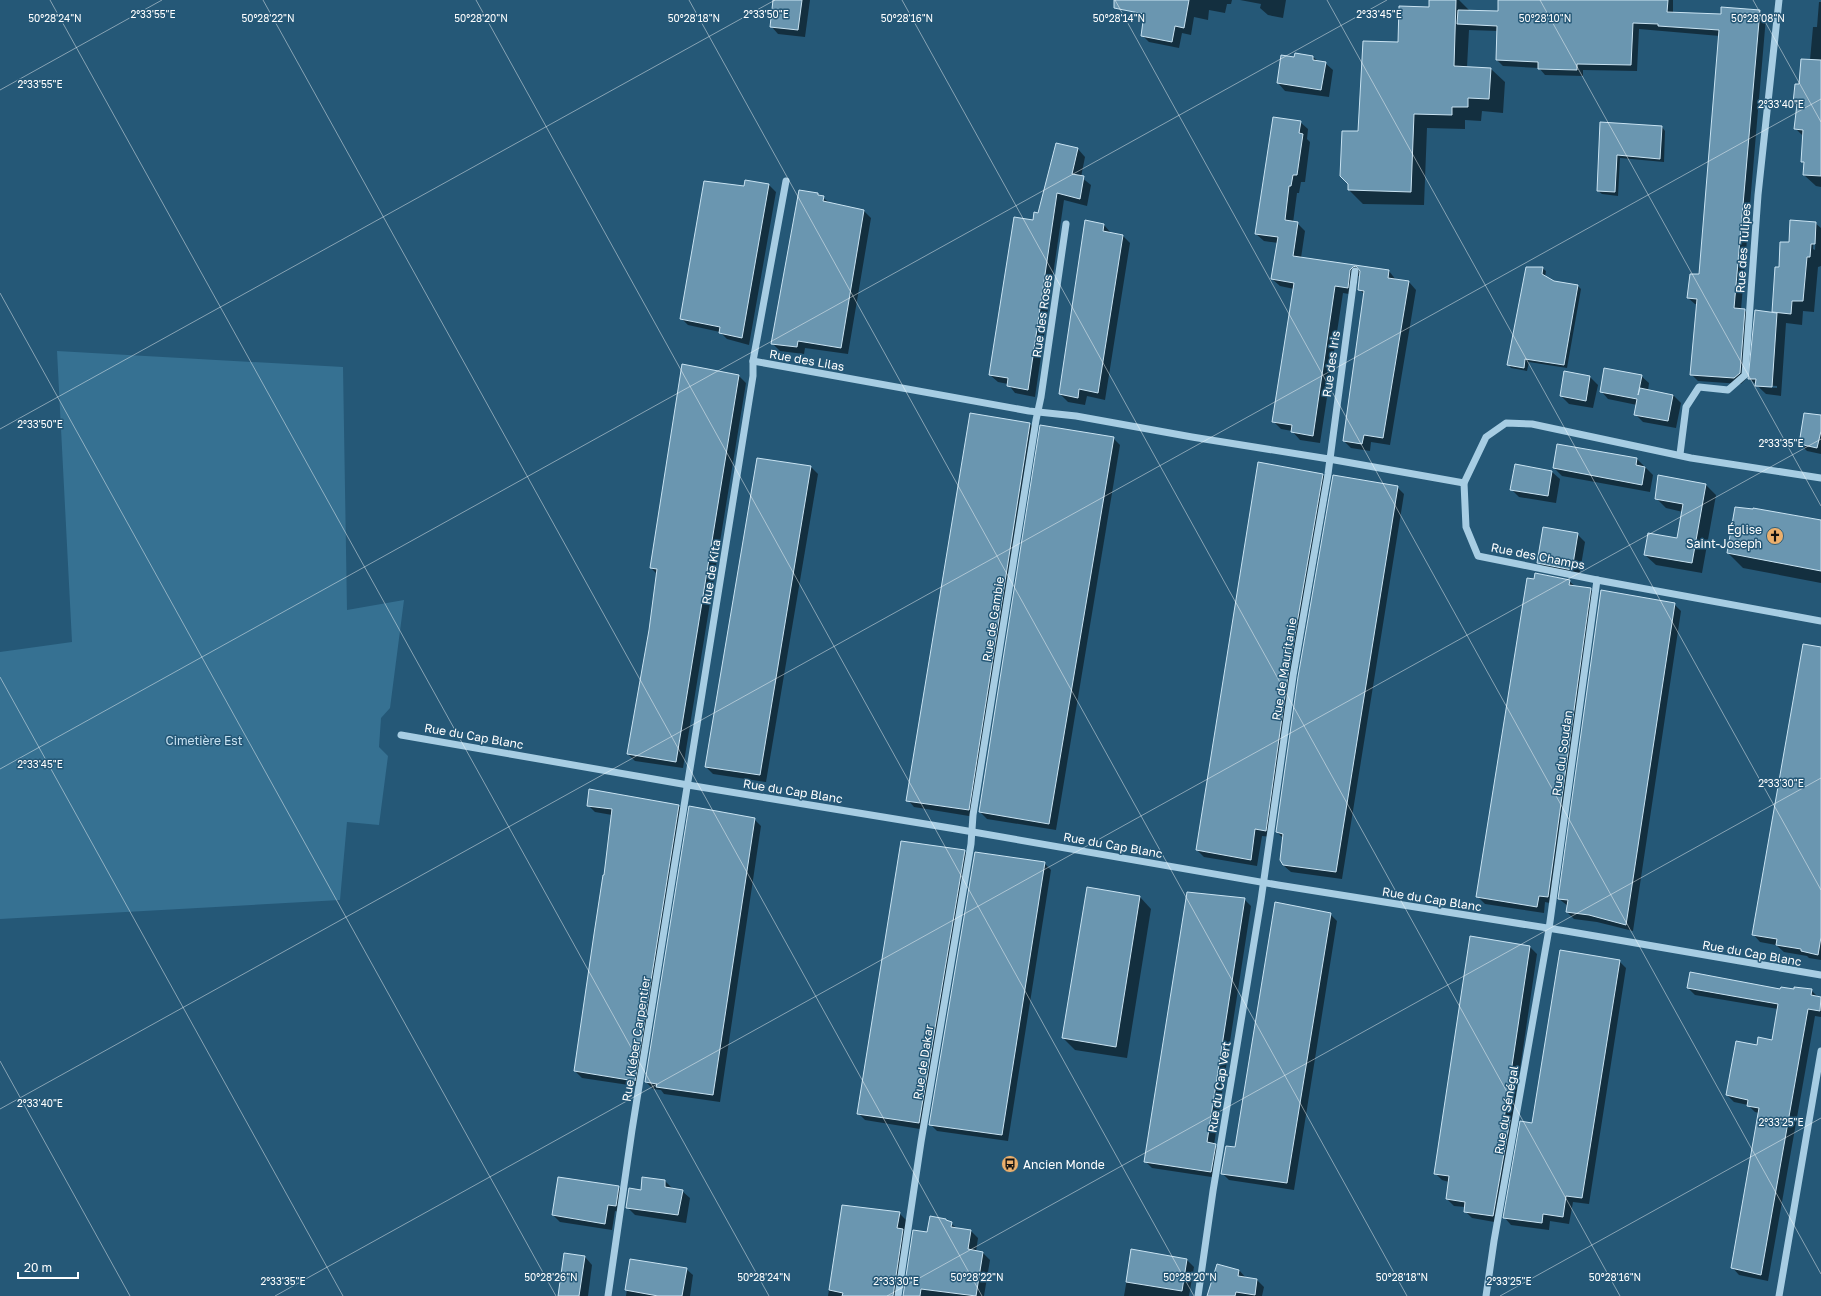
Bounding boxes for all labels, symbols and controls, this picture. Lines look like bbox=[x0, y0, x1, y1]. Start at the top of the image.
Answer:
text: 2°33'55"E bbox=[130, 8, 176, 20]
text: 2°33'50"E bbox=[743, 8, 789, 20]
text: 2°33'45"E bbox=[1356, 8, 1402, 20]
text: 50°28'24"N bbox=[28, 12, 82, 24]
text: 50°28'22"N bbox=[241, 12, 295, 24]
text: 50°28'20"N bbox=[454, 12, 508, 24]
text: 50°28'18"N bbox=[668, 12, 720, 24]
text: 50°28'16"N bbox=[881, 12, 933, 24]
text: 50°28'14"N bbox=[1093, 12, 1145, 24]
text: 50°28'10"N bbox=[1519, 12, 1571, 24]
text: 50°28'08"N bbox=[1731, 12, 1785, 24]
text: 2°33'55"E bbox=[17, 78, 63, 90]
text: 2°33'40"E bbox=[1758, 98, 1804, 110]
street label: Rue des Tulipes bbox=[1732, 202, 1754, 294]
street label: Rue des Roses bbox=[1029, 273, 1055, 359]
street label: Rue des Iris bbox=[1319, 330, 1343, 398]
street label: Rue des Lilas bbox=[768, 346, 846, 374]
text: 2°33'50"E bbox=[17, 418, 63, 430]
text: 2°33'35"E bbox=[1758, 437, 1804, 449]
place label: Église Saint-Joseph bbox=[1686, 522, 1762, 551]
church icon: Église Saint-Joseph bbox=[1765, 526, 1785, 546]
street label: Rue de Kita bbox=[698, 538, 724, 606]
street label: Rue des Champs bbox=[1490, 540, 1586, 572]
street label: Rue de Gambie bbox=[979, 575, 1007, 663]
street label: Rue de Mauritanie bbox=[1268, 616, 1300, 721]
street label: Rue du Soudan bbox=[1549, 709, 1575, 797]
street label: Rue du Cap Blanc bbox=[423, 720, 525, 752]
park label: Cimetière Est bbox=[166, 733, 243, 748]
text: 2°33'45"E bbox=[17, 758, 63, 770]
street label: Rue du Cap Blanc bbox=[742, 776, 844, 806]
text: 2°33'30"E bbox=[1758, 777, 1804, 789]
street label: Rue du Cap Blanc bbox=[1062, 829, 1164, 861]
street label: Rue du Cap Blanc bbox=[1381, 884, 1483, 914]
street label: Rue du Cap Blanc bbox=[1701, 937, 1803, 969]
street label: Rue Kléber Carpentier bbox=[619, 975, 653, 1103]
street label: Rue de Dakar bbox=[910, 1023, 936, 1101]
street label: Rue du Cap Vert bbox=[1204, 1040, 1234, 1134]
street label: Rue du Sénégal bbox=[1491, 1064, 1521, 1156]
text: 2°33'40"E bbox=[17, 1097, 63, 1109]
text: 2°33'25"E bbox=[1758, 1116, 1804, 1128]
bus stop icon: Ancien Monde bbox=[1000, 1154, 1020, 1174]
place label: Ancien Monde bbox=[1023, 1157, 1105, 1172]
scale bar bbox=[18, 1254, 78, 1280]
text: 20 m bbox=[24, 1260, 52, 1275]
text: 50°28'26"N bbox=[524, 1271, 578, 1283]
text: 50°28'24"N bbox=[737, 1271, 791, 1283]
text: 50°28'22"N bbox=[950, 1271, 1004, 1283]
text: 50°28'20"N bbox=[1163, 1271, 1217, 1283]
text: 50°28'18"N bbox=[1376, 1271, 1428, 1283]
text: 50°28'16"N bbox=[1589, 1271, 1641, 1283]
text: 2°33'35"E bbox=[260, 1275, 306, 1287]
text: 2°33'30"E bbox=[873, 1275, 919, 1287]
text: 2°33'25"E bbox=[1486, 1275, 1532, 1287]

